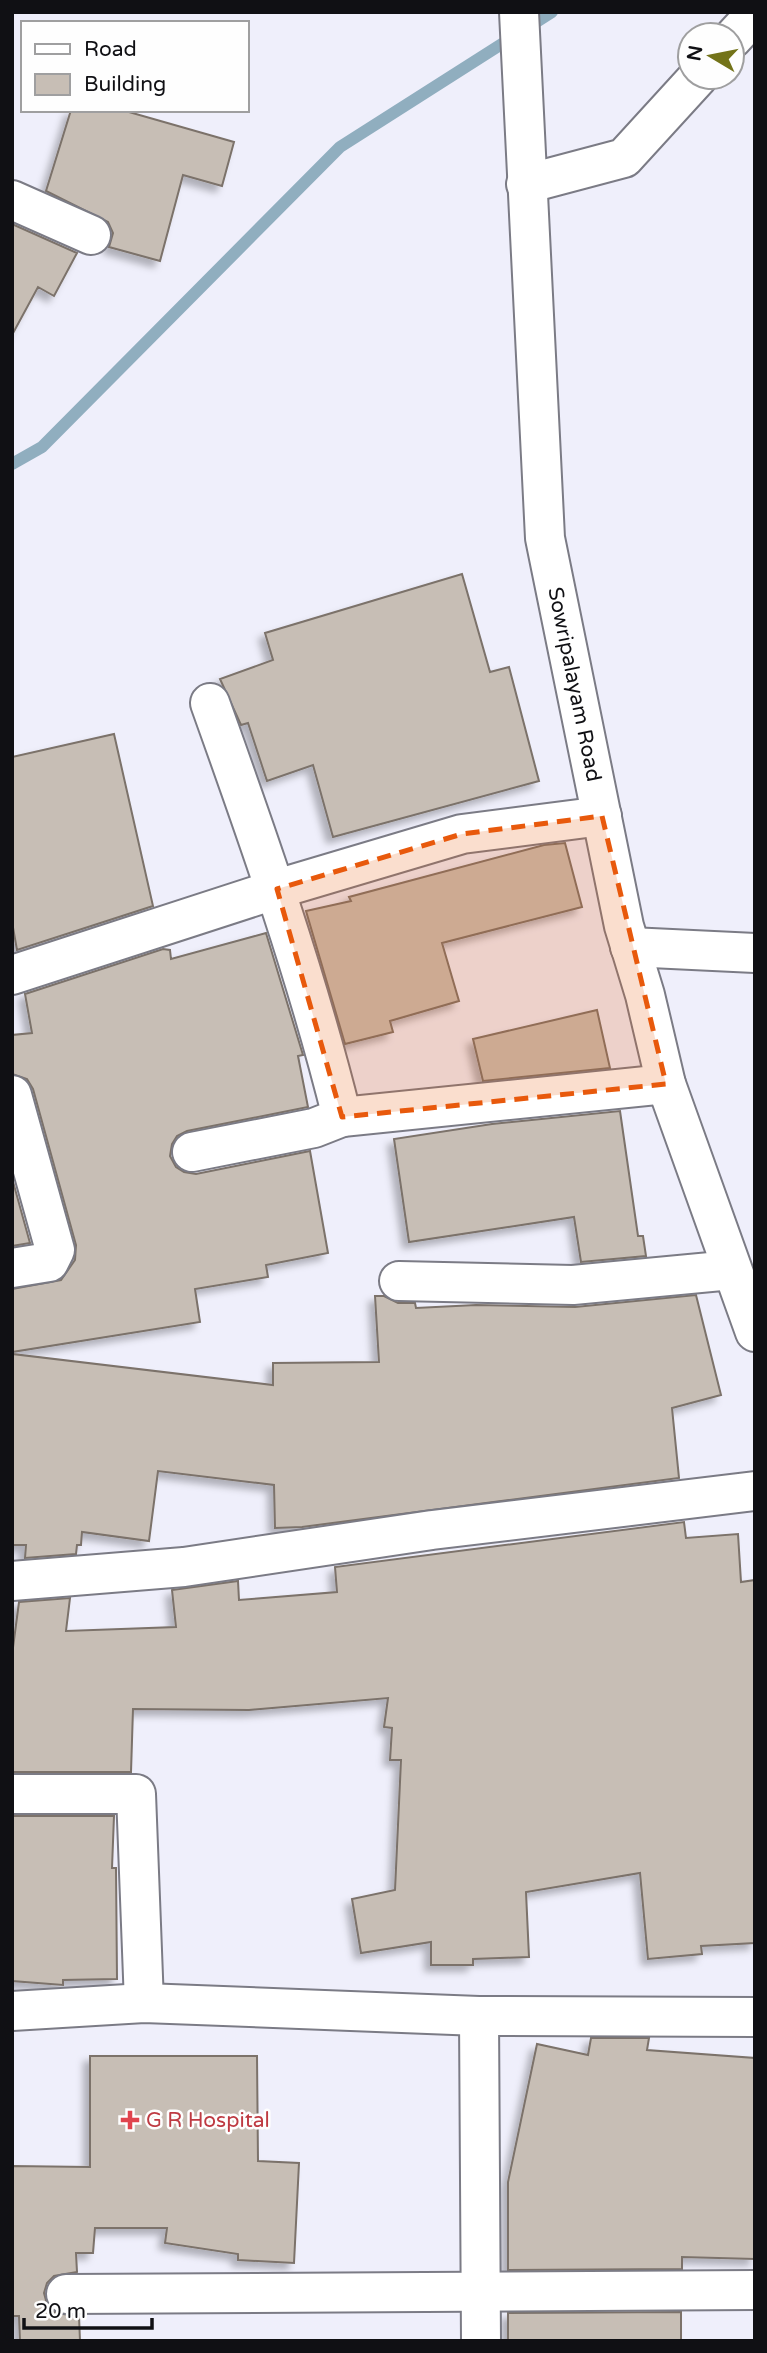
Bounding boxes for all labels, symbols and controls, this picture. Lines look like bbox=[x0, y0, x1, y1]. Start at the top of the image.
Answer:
legend bbox=[21, 21, 248, 112]
north arrow bbox=[676, 21, 746, 91]
text: Road bbox=[84, 37, 137, 62]
text: N bbox=[683, 44, 707, 63]
text: Building bbox=[84, 72, 166, 97]
street label: Sowripalayam Road bbox=[543, 585, 607, 784]
place label: G R Hospital bbox=[146, 2108, 270, 2133]
marker: G R Hospital bbox=[120, 2110, 140, 2130]
scale bar bbox=[24, 2286, 152, 2330]
text: 20 m bbox=[35, 2299, 86, 2324]

